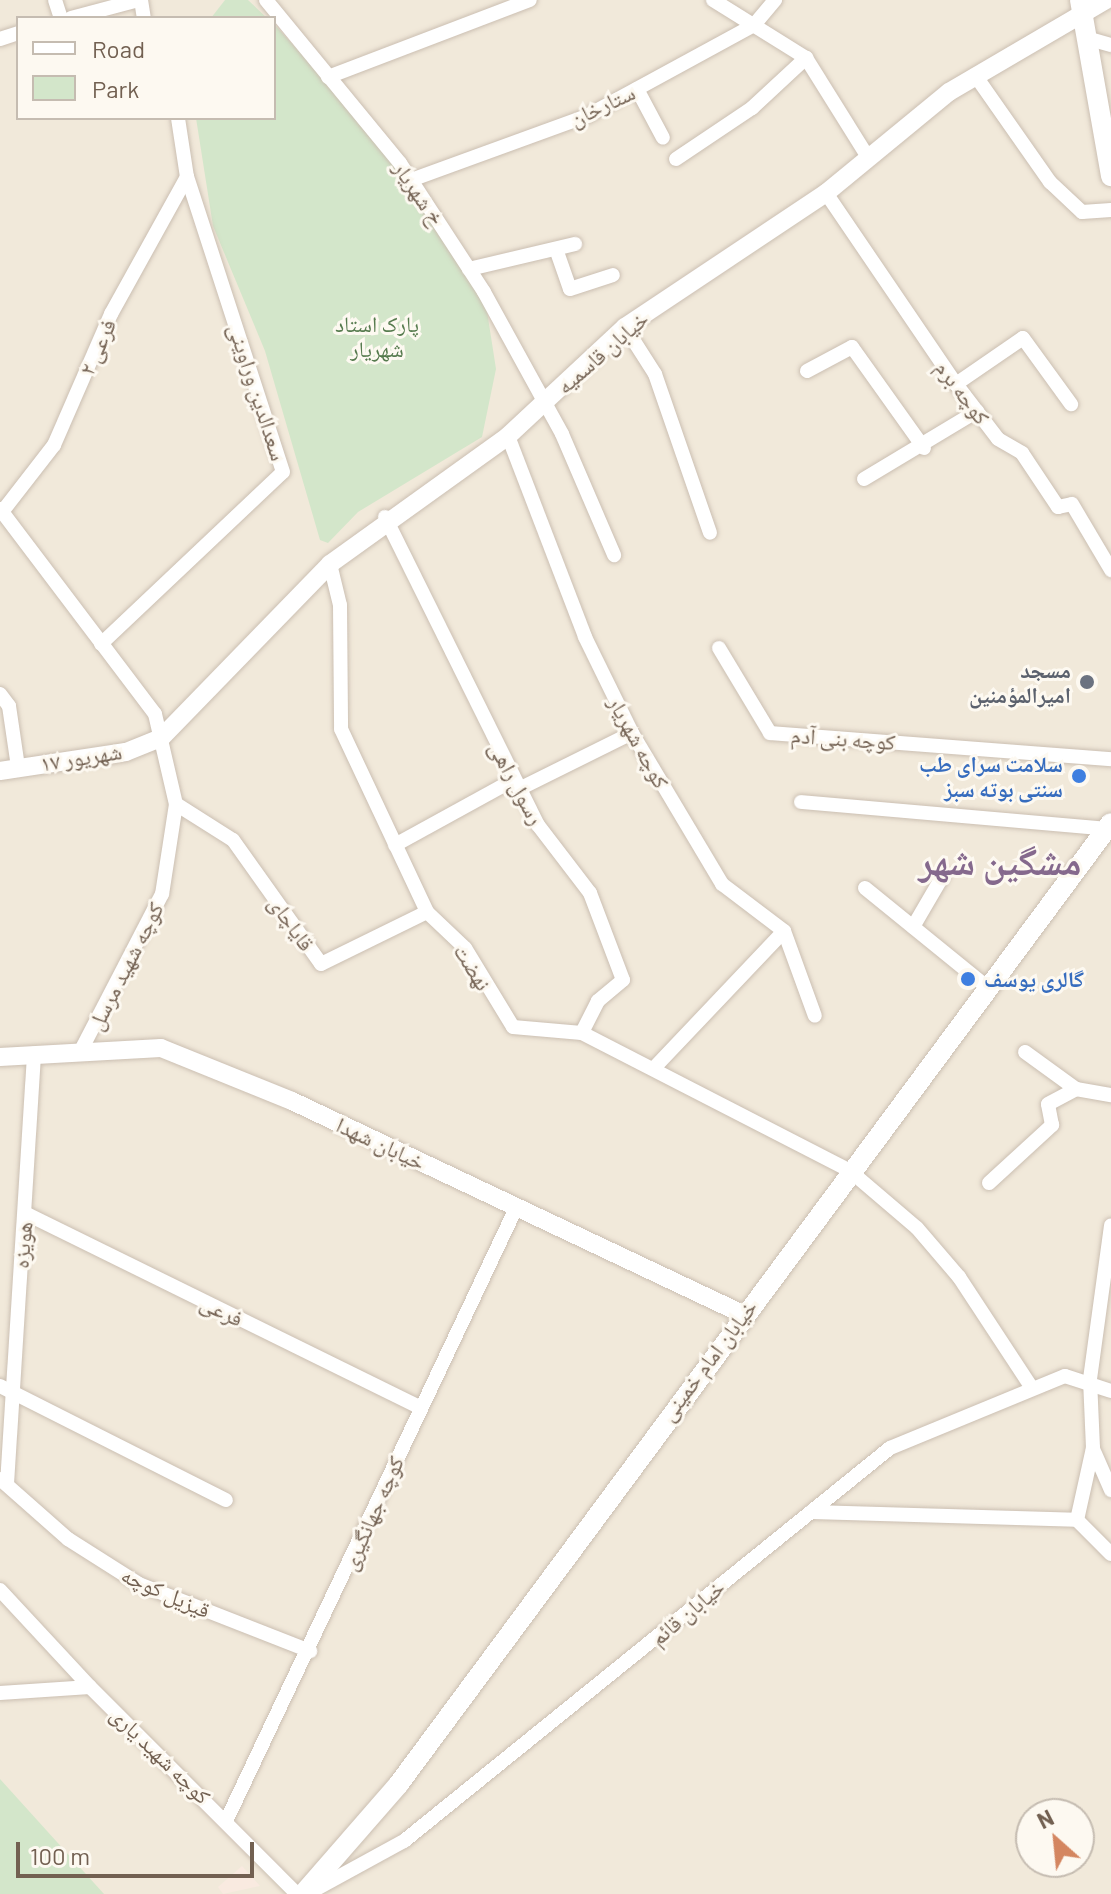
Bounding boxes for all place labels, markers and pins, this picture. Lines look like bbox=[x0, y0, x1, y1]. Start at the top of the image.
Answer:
place label: مسجد امیرالمؤمنین bbox=[969, 656, 1071, 708]
marker: مسجد امیرالمؤمنین bbox=[1078, 673, 1096, 691]
place label: سلامت سرای طب سنتی بوته سبز bbox=[919, 750, 1063, 802]
marker: سلامت سرای طب سنتی بوته سبز bbox=[1070, 767, 1088, 785]
place label: گالری یوسف bbox=[984, 966, 1084, 992]
marker: گالری یوسف bbox=[959, 970, 977, 988]

